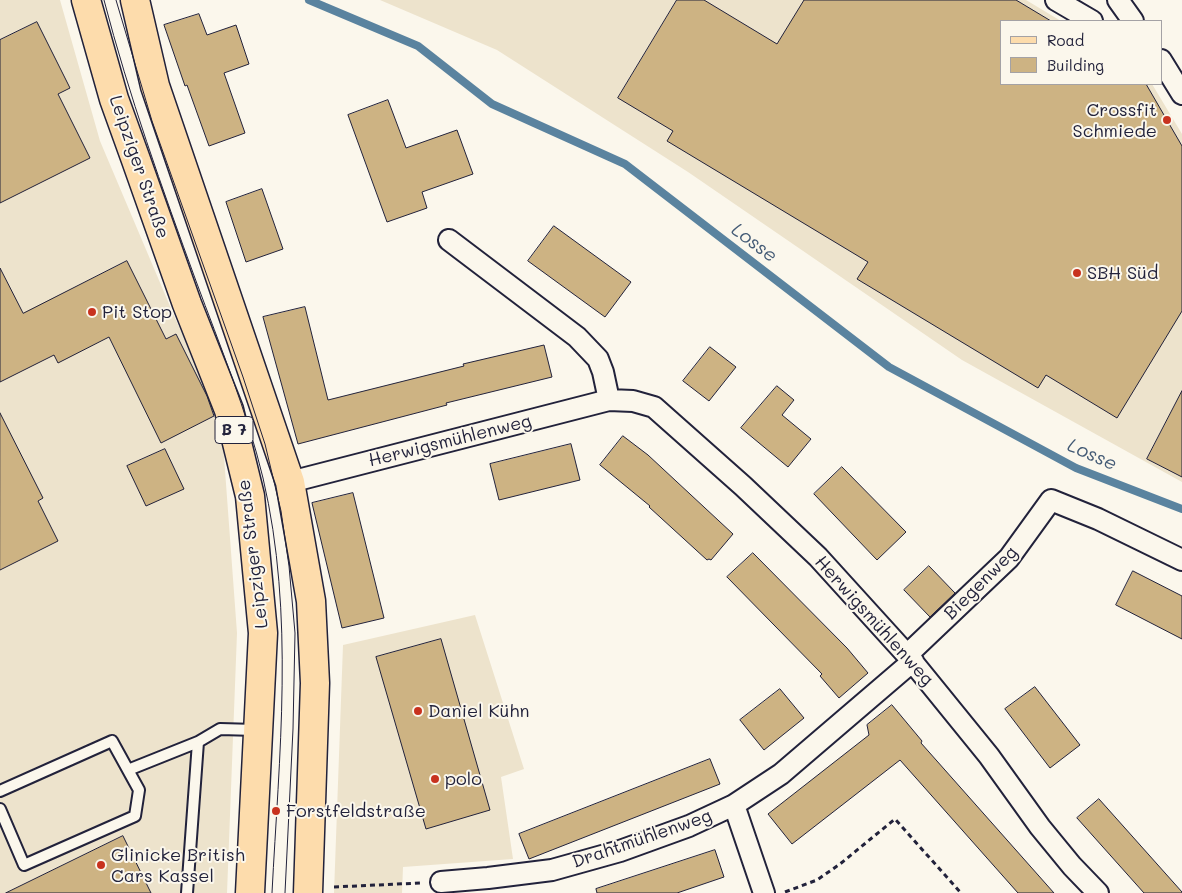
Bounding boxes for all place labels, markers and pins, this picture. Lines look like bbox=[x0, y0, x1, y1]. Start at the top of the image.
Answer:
place label: Crossfit Schmiede bbox=[1073, 99, 1157, 142]
marker: Crossfit Schmiede bbox=[1161, 114, 1173, 126]
place label: SBH Süd bbox=[1087, 262, 1158, 284]
marker: SBH Süd bbox=[1071, 267, 1083, 279]
place label: Pit Stop bbox=[102, 301, 172, 323]
marker: Pit Stop bbox=[86, 306, 98, 318]
place label: Daniel Kühn bbox=[428, 700, 529, 722]
marker: Daniel Kühn bbox=[412, 705, 424, 717]
place label: polo bbox=[445, 768, 482, 790]
marker: polo bbox=[429, 773, 441, 785]
place label: Forstfeldstraße bbox=[286, 800, 426, 822]
marker: Forstfeldstraße bbox=[270, 805, 282, 817]
place label: Glinicke British Cars Kassel bbox=[111, 844, 245, 886]
marker: Glinicke British Cars Kassel bbox=[95, 859, 107, 871]

